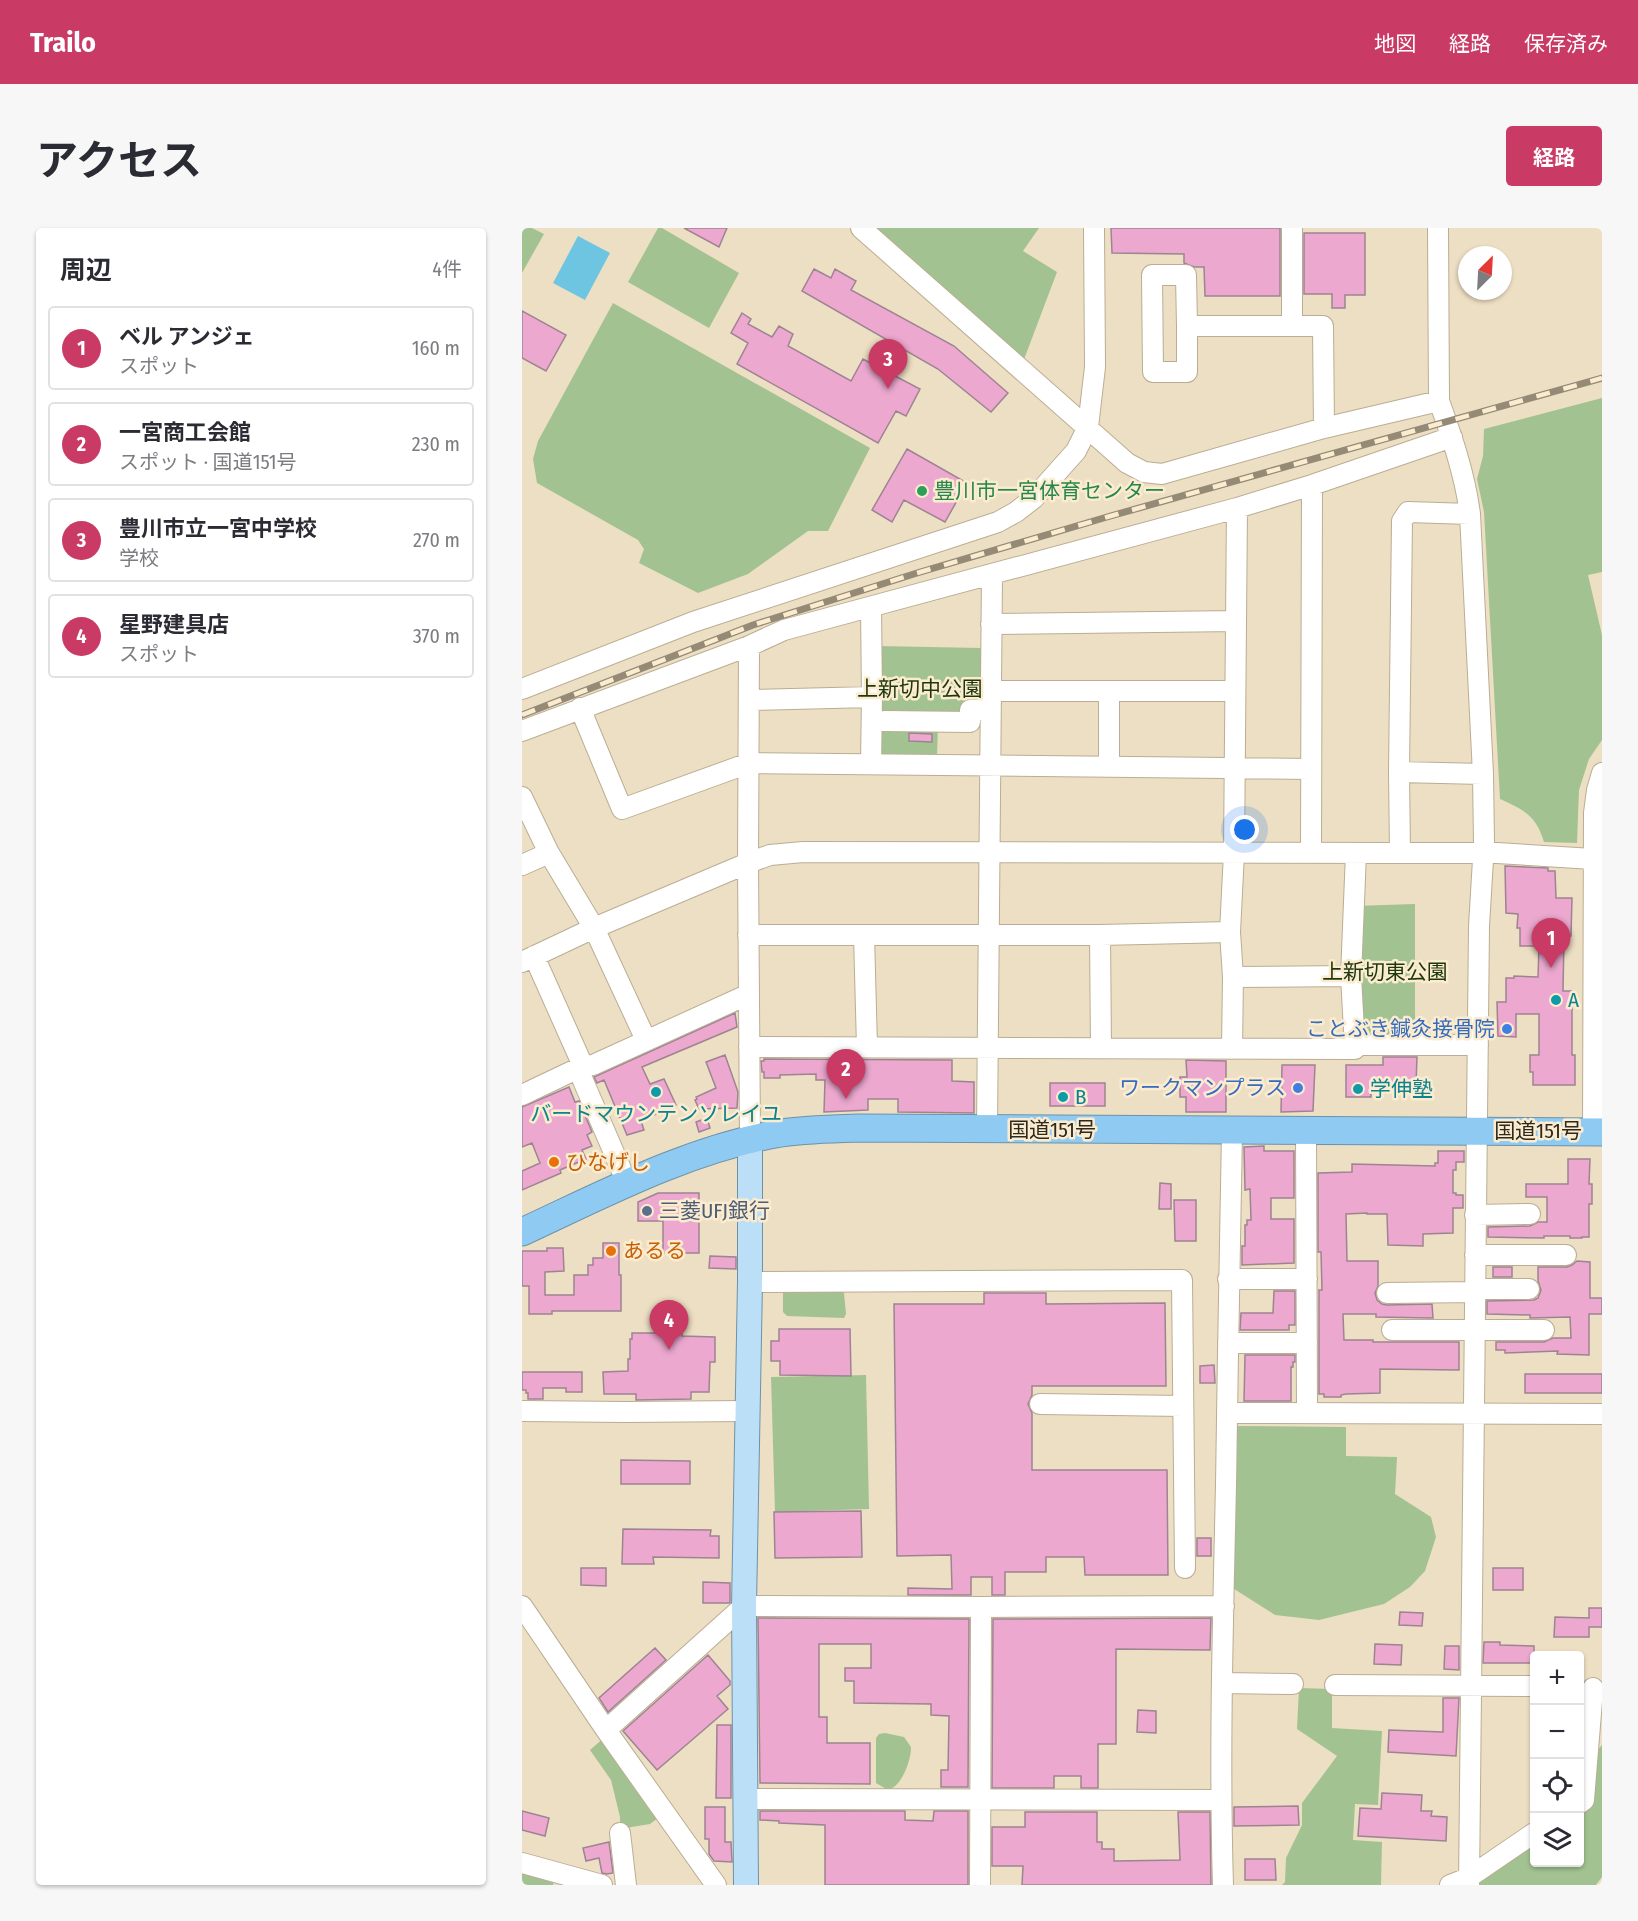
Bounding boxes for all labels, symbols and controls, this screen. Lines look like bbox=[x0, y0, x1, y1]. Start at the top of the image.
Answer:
text: Trailo bbox=[30, 26, 96, 59]
text: 地図 bbox=[1374, 31, 1416, 57]
text: 経路 bbox=[1449, 31, 1491, 57]
text: 保存済み bbox=[1524, 31, 1608, 57]
button: 経路 bbox=[1506, 126, 1602, 186]
text: アクセス bbox=[36, 136, 202, 186]
north arrow bbox=[1458, 246, 1512, 300]
text: 周辺 bbox=[60, 255, 112, 286]
text: 4件 bbox=[432, 257, 462, 281]
text: ベル アンジェ bbox=[119, 323, 255, 350]
text: 1 bbox=[77, 336, 86, 360]
text: 160 m bbox=[412, 336, 460, 360]
pin: 3 bbox=[868, 340, 908, 389]
text: スポット bbox=[119, 354, 199, 378]
text: 一宮商工会館 bbox=[119, 419, 251, 446]
text: 2 bbox=[77, 432, 86, 456]
text: 230 m bbox=[412, 432, 460, 456]
text: スポット · 国道151号 bbox=[119, 450, 296, 474]
place label: 豊川市一宮体育センター bbox=[934, 478, 1165, 504]
marker: 豊川市一宮体育センター bbox=[915, 484, 929, 498]
text: 豊川市立一宮中学校 bbox=[119, 515, 317, 542]
text: 3 bbox=[77, 528, 86, 552]
text: 270 m bbox=[413, 528, 460, 552]
text: 学校 bbox=[119, 546, 159, 570]
text: 星野建具店 bbox=[119, 611, 229, 638]
text: 4 bbox=[76, 624, 87, 648]
text: 370 m bbox=[413, 624, 460, 648]
text: スポット bbox=[119, 642, 199, 666]
park label: 上新切中公園 bbox=[857, 676, 983, 702]
your location bbox=[1230, 815, 1259, 844]
pin: 1 bbox=[1532, 918, 1570, 968]
park label: 上新切東公園 bbox=[1322, 959, 1448, 985]
place label: A bbox=[1568, 987, 1579, 1013]
marker: A bbox=[1549, 993, 1563, 1007]
place label: ことぶき鍼灸接骨院 bbox=[1306, 1016, 1495, 1042]
marker: ことぶき鍼灸接骨院 bbox=[1500, 1022, 1514, 1036]
pin: 2 bbox=[826, 1050, 866, 1099]
place label: ワークマンプラス bbox=[1119, 1075, 1286, 1101]
place label: 学伸塾 bbox=[1370, 1076, 1433, 1102]
marker: ワークマンプラス bbox=[1291, 1081, 1305, 1095]
marker: 学伸塾 bbox=[1351, 1082, 1365, 1096]
place label: B bbox=[1075, 1084, 1087, 1110]
marker: バードマウンテンソレイユ bbox=[649, 1085, 663, 1099]
marker: B bbox=[1056, 1090, 1070, 1104]
place label: バードマウンテンソレイユ bbox=[530, 1101, 782, 1127]
street label: 国道151号 bbox=[1008, 1117, 1096, 1143]
street label: 国道151号 bbox=[1494, 1118, 1582, 1144]
place label: ひなげし bbox=[566, 1149, 650, 1175]
marker: ひなげし bbox=[547, 1155, 561, 1169]
place label: 三菱UFJ銀行 bbox=[659, 1198, 770, 1224]
marker: 三菱UFJ銀行 bbox=[640, 1204, 654, 1218]
place label: あるる bbox=[623, 1238, 686, 1264]
marker: あるる bbox=[604, 1244, 618, 1258]
pin: 4 bbox=[650, 1300, 688, 1350]
map controls bbox=[1530, 1651, 1584, 1867]
button: + bbox=[1530, 1651, 1584, 1705]
button: − bbox=[1530, 1705, 1584, 1759]
button: locate bbox=[1530, 1759, 1584, 1813]
button: layers bbox=[1530, 1813, 1584, 1867]

